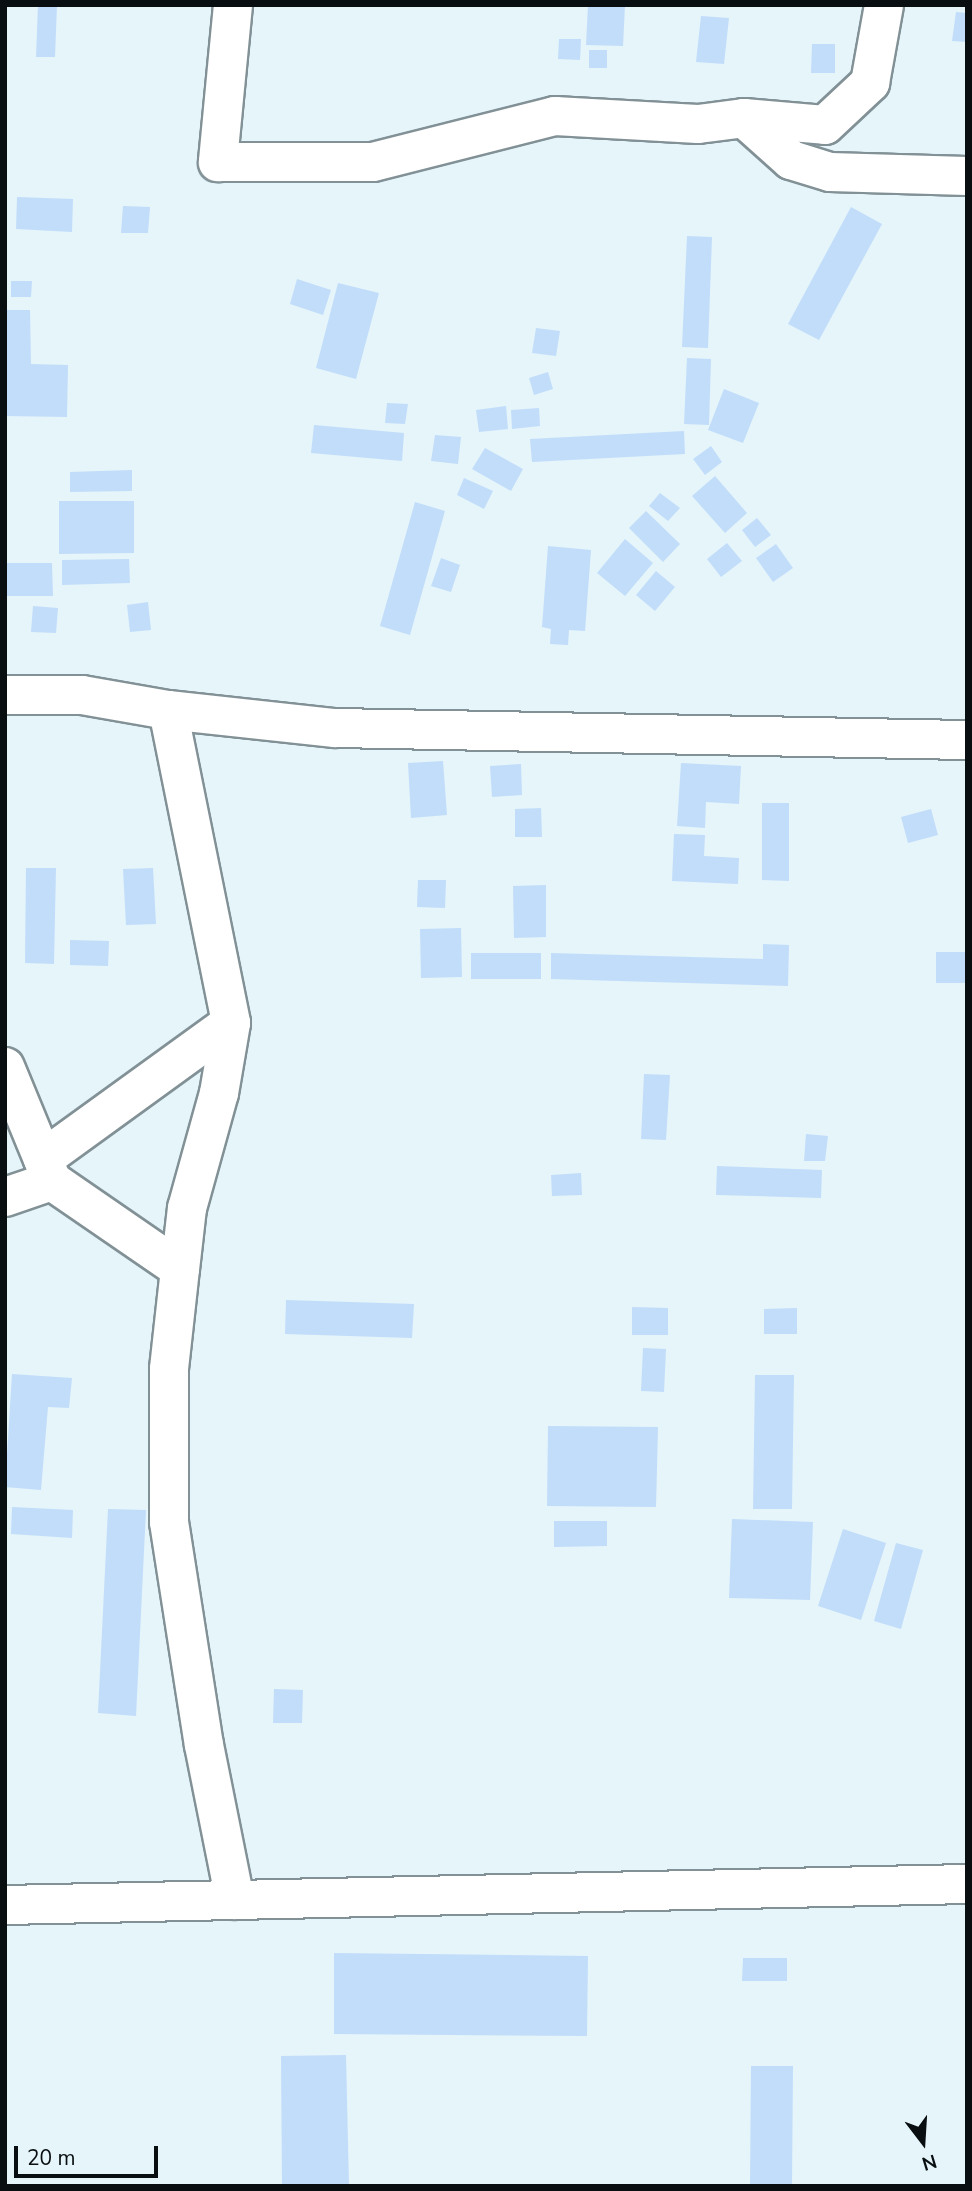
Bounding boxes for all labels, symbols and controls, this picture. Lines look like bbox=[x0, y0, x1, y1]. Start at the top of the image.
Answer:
north arrow bbox=[888, 2107, 958, 2177]
scale bar bbox=[18, 2132, 161, 2176]
text: 20 m bbox=[27, 2144, 76, 2172]
text: N bbox=[919, 2148, 940, 2177]

